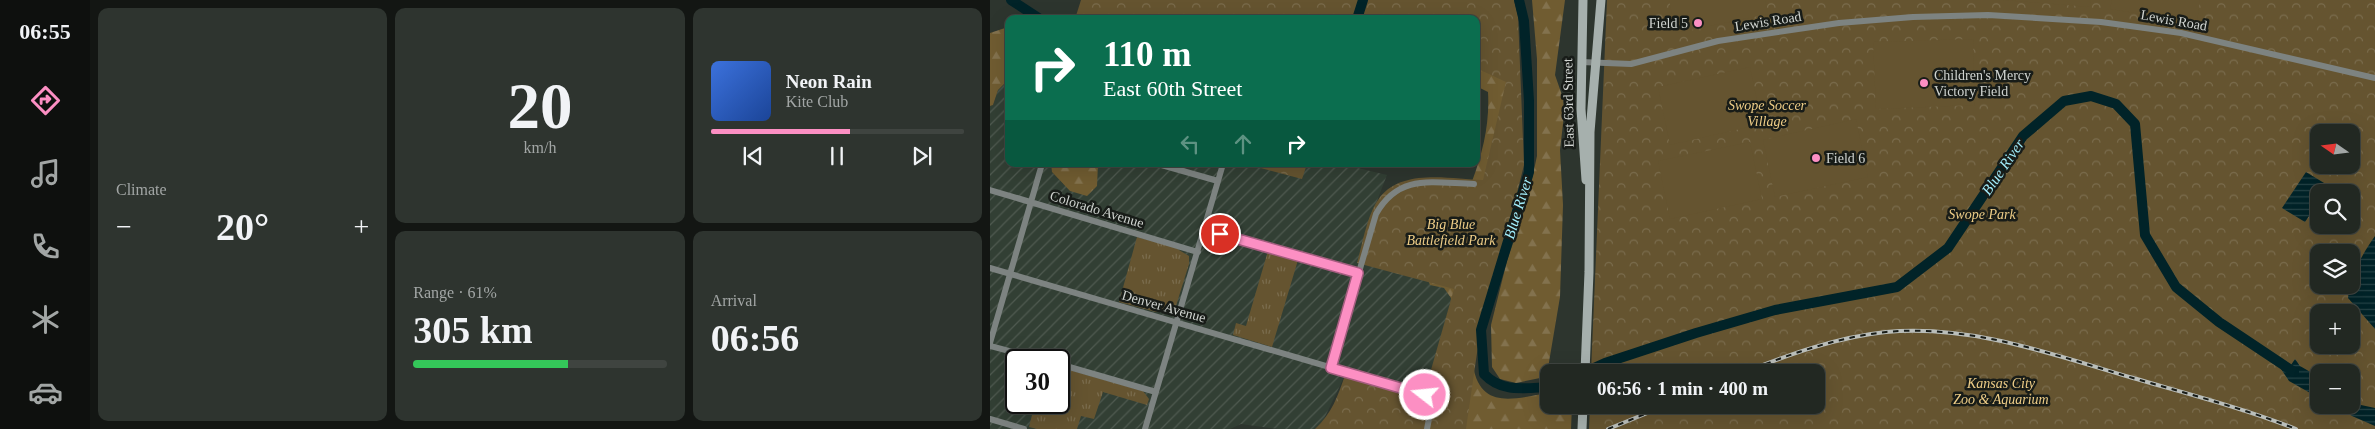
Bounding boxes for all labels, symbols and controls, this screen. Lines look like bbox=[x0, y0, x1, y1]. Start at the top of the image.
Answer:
street label: Lewis Road bbox=[2139, 7, 2208, 34]
street label: Lewis Road bbox=[1734, 9, 1802, 34]
place label: Field 5 bbox=[1649, 16, 1688, 31]
marker: Field 5 bbox=[1692, 17, 1704, 29]
text: 06:55 bbox=[19, 19, 71, 44]
icon: right bbox=[1020, 35, 1085, 100]
text: 110 m bbox=[1103, 35, 1191, 74]
street label: East 63rd Street bbox=[1560, 58, 1577, 148]
place label: Children's Mercy Victory Field bbox=[1934, 68, 2031, 99]
text: 20 bbox=[507, 70, 572, 142]
text: Neon Rain bbox=[786, 71, 872, 92]
text: East 60th Street bbox=[1103, 76, 1242, 101]
marker: Children's Mercy Victory Field bbox=[1918, 77, 1930, 89]
icon: directions bbox=[28, 83, 63, 118]
text: Kite Club bbox=[786, 93, 848, 110]
park label: Swope Soccer Village bbox=[1728, 98, 1807, 129]
north arrow bbox=[2310, 124, 2360, 174]
map controls bbox=[2310, 124, 2360, 414]
icon: left bbox=[1176, 130, 1204, 158]
icon: ahead bbox=[1229, 130, 1257, 158]
icon: right bbox=[1282, 130, 1310, 158]
water label: Blue River bbox=[1979, 136, 2028, 198]
text: km/h bbox=[524, 139, 556, 156]
icon: previous bbox=[739, 142, 767, 170]
icon: pause bbox=[823, 142, 851, 170]
icon: next bbox=[908, 142, 936, 170]
place label: Field 6 bbox=[1826, 151, 1865, 166]
marker: Field 6 bbox=[1810, 152, 1822, 164]
icon: music bbox=[28, 156, 63, 191]
water label: Blue River bbox=[1501, 175, 1535, 241]
text: Climate bbox=[116, 181, 167, 198]
button: search bbox=[2310, 184, 2360, 234]
street label: Colorado Avenue bbox=[1048, 188, 1146, 231]
text: 20° bbox=[216, 206, 269, 248]
park label: Swope Park bbox=[1948, 207, 2016, 222]
text: − bbox=[116, 211, 132, 242]
text: + bbox=[354, 211, 369, 242]
pin bbox=[1199, 213, 1241, 255]
park label: Big Blue Battlefield Park bbox=[1406, 217, 1496, 248]
icon: arrive bbox=[1206, 220, 1234, 248]
icon: phone bbox=[28, 229, 63, 264]
button: layers bbox=[2310, 244, 2360, 294]
text: Range · 61% bbox=[413, 284, 497, 301]
street label: Denver Avenue bbox=[1120, 287, 1207, 326]
text: Arrival bbox=[711, 292, 757, 309]
icon: climate bbox=[28, 302, 63, 337]
button: + bbox=[2310, 304, 2360, 354]
text: 305 km bbox=[413, 309, 533, 351]
text: 06:56 bbox=[711, 317, 799, 359]
speed limit sign: 30 bbox=[1005, 349, 1070, 414]
button: − bbox=[2310, 364, 2360, 414]
position arrow bbox=[1398, 368, 1450, 420]
icon: car bbox=[28, 375, 63, 410]
park label: Kansas City Zoo & Aquarium bbox=[1953, 376, 2049, 407]
text: 06:56 · 1 min · 400 m bbox=[1597, 378, 1768, 399]

